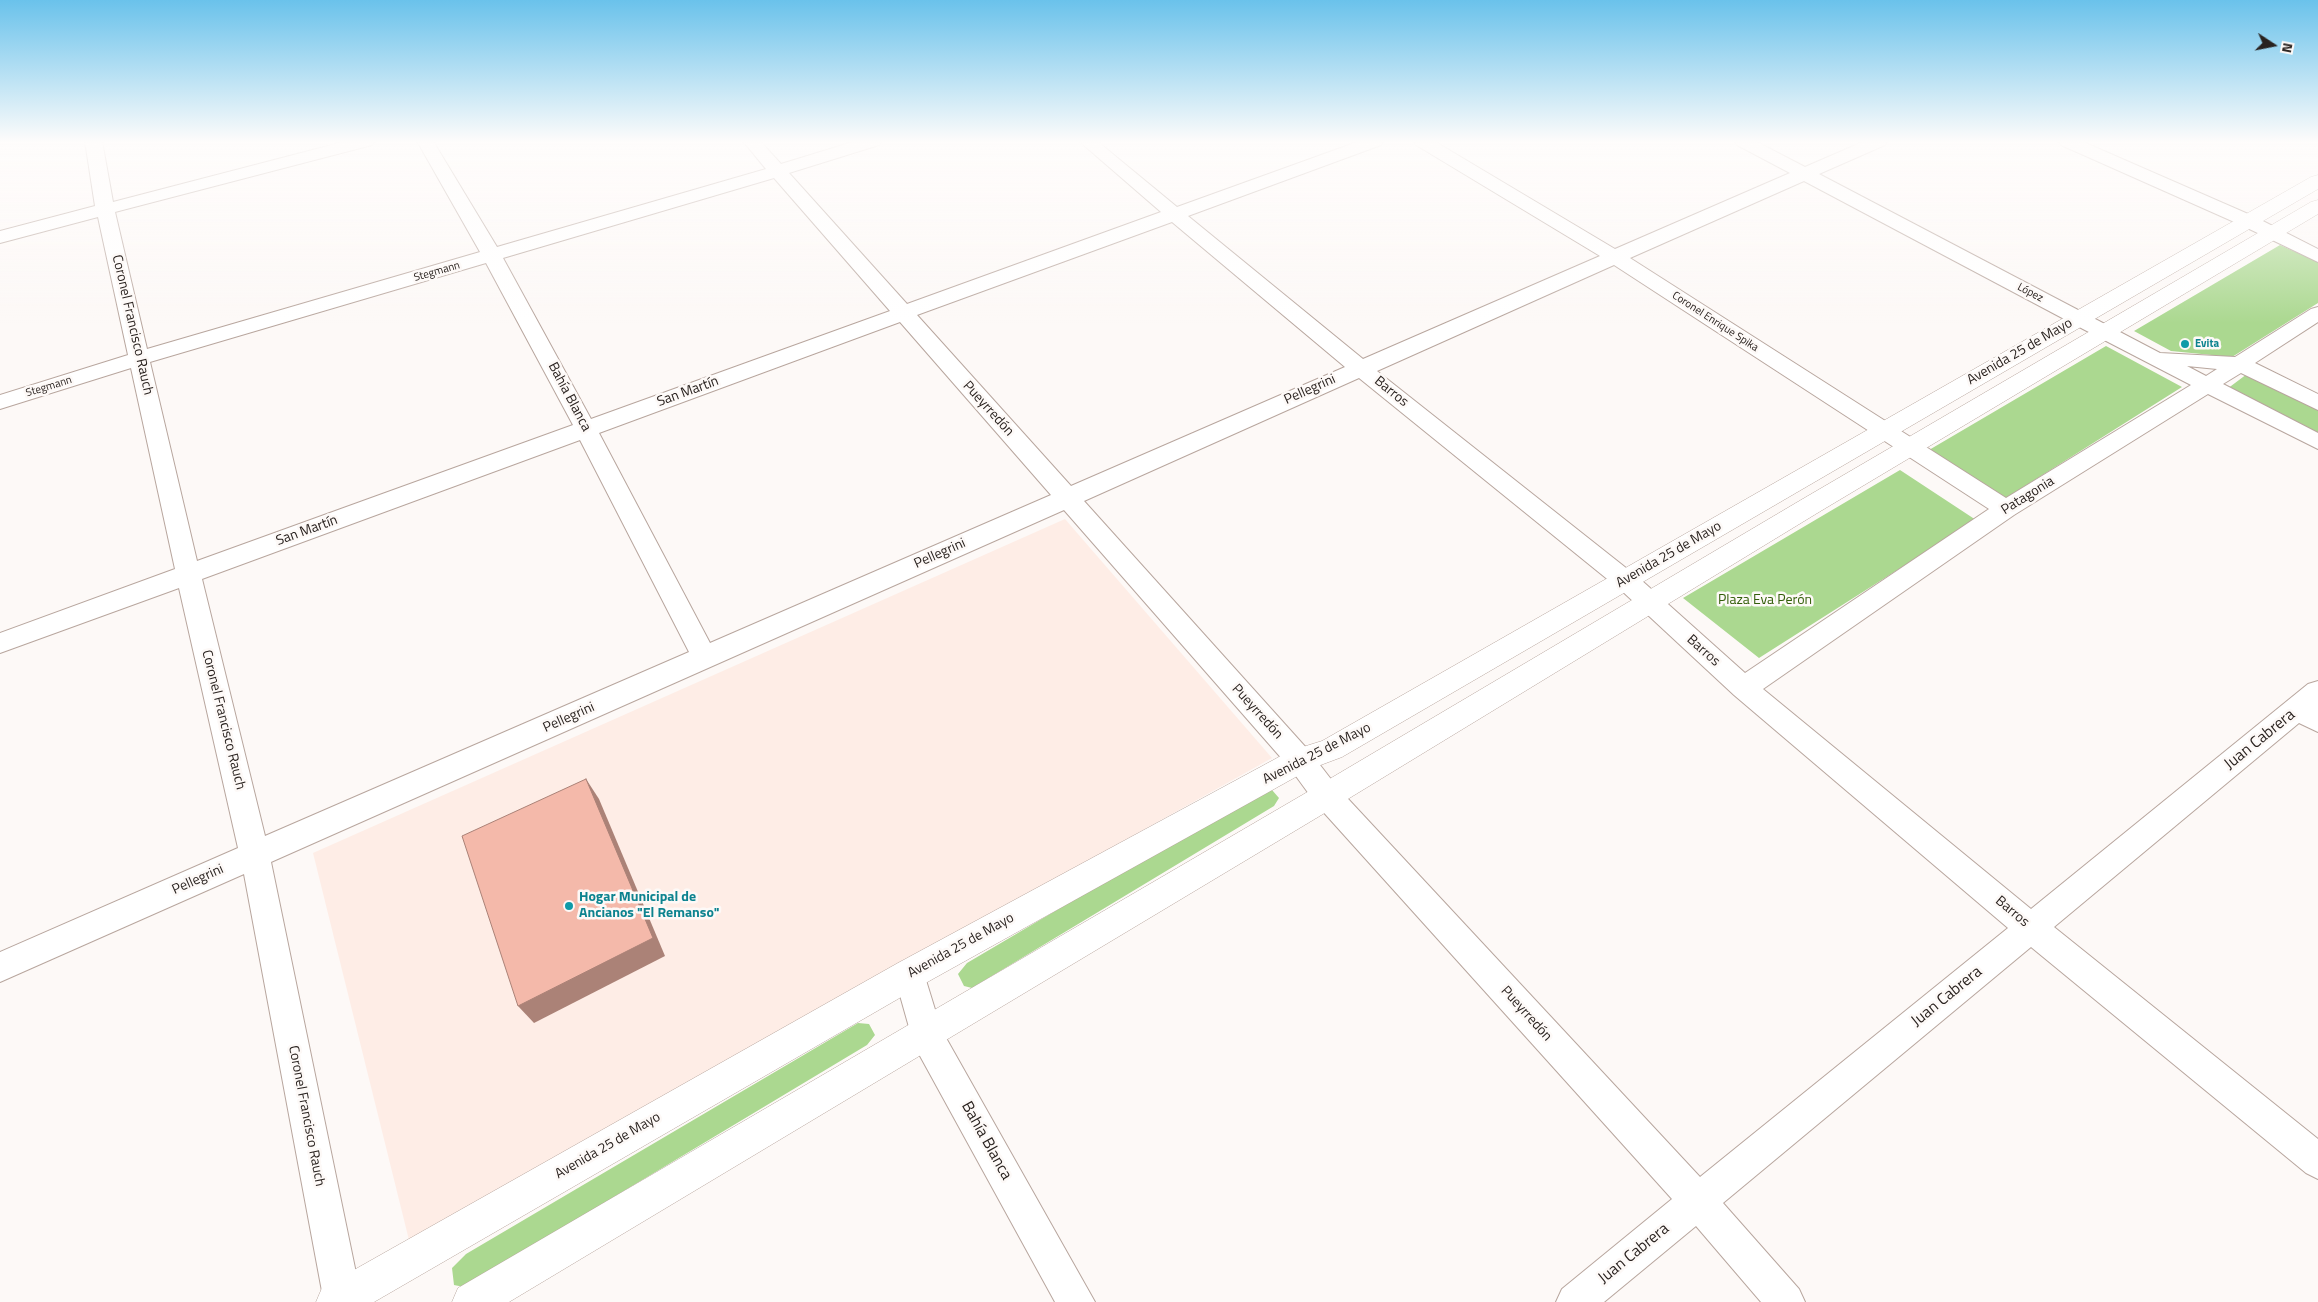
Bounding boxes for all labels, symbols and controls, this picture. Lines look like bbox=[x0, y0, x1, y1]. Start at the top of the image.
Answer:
north arrow bbox=[2248, 20, 2298, 70]
text: N bbox=[2277, 41, 2299, 55]
street label: Coronel Francisco Rauch bbox=[108, 253, 156, 397]
street label: Stegmann bbox=[412, 259, 462, 285]
street label: López bbox=[2015, 281, 2045, 305]
street label: Coronel Enrique Spika bbox=[1669, 289, 1761, 355]
street label: Avenida 25 de Mayo bbox=[1964, 315, 2076, 389]
place label: Evita bbox=[2195, 337, 2219, 351]
marker: Evita bbox=[2179, 338, 2191, 350]
street label: Bahía Blanca bbox=[544, 360, 594, 434]
street label: Pellegrini bbox=[1282, 371, 1338, 409]
street label: San Martín bbox=[655, 373, 721, 411]
street label: Barros bbox=[1371, 373, 1411, 411]
street label: Stegmann bbox=[24, 374, 74, 400]
street label: Pueyrredón bbox=[959, 378, 1017, 440]
street label: Patagonia bbox=[1998, 473, 2058, 519]
street label: San Martín bbox=[274, 512, 340, 550]
street label: Avenida 25 de Mayo bbox=[1613, 518, 1725, 592]
street label: Pellegrini bbox=[912, 535, 968, 573]
park label: Plaza Eva Perón bbox=[1718, 593, 1812, 609]
street label: Barros bbox=[1683, 632, 1723, 670]
street label: Coronel Francisco Rauch bbox=[198, 649, 248, 791]
street label: Pueyrredón bbox=[1228, 681, 1286, 743]
street label: Pellegrini bbox=[541, 699, 597, 737]
street label: Juan Cabrera bbox=[2221, 706, 2299, 774]
street label: Avenida 25 de Mayo bbox=[1260, 720, 1374, 788]
street label: Pellegrini bbox=[170, 861, 226, 899]
place label: Hogar Municipal de Ancianos "El Remanso" bbox=[579, 890, 719, 922]
street label: Barros bbox=[1992, 893, 2032, 931]
marker: Hogar Municipal de Ancianos "El Remanso" bbox=[563, 900, 575, 912]
street label: Avenida 25 de Mayo bbox=[905, 910, 1017, 982]
street label: Juan Cabrera bbox=[1908, 963, 1986, 1031]
street label: Pueyrredón bbox=[1497, 983, 1555, 1045]
street label: Coronel Francisco Rauch bbox=[284, 1044, 328, 1188]
street label: Bahía Blanca bbox=[957, 1098, 1015, 1184]
street label: Avenida 25 de Mayo bbox=[552, 1109, 664, 1183]
street label: Juan Cabrera bbox=[1595, 1220, 1673, 1288]

